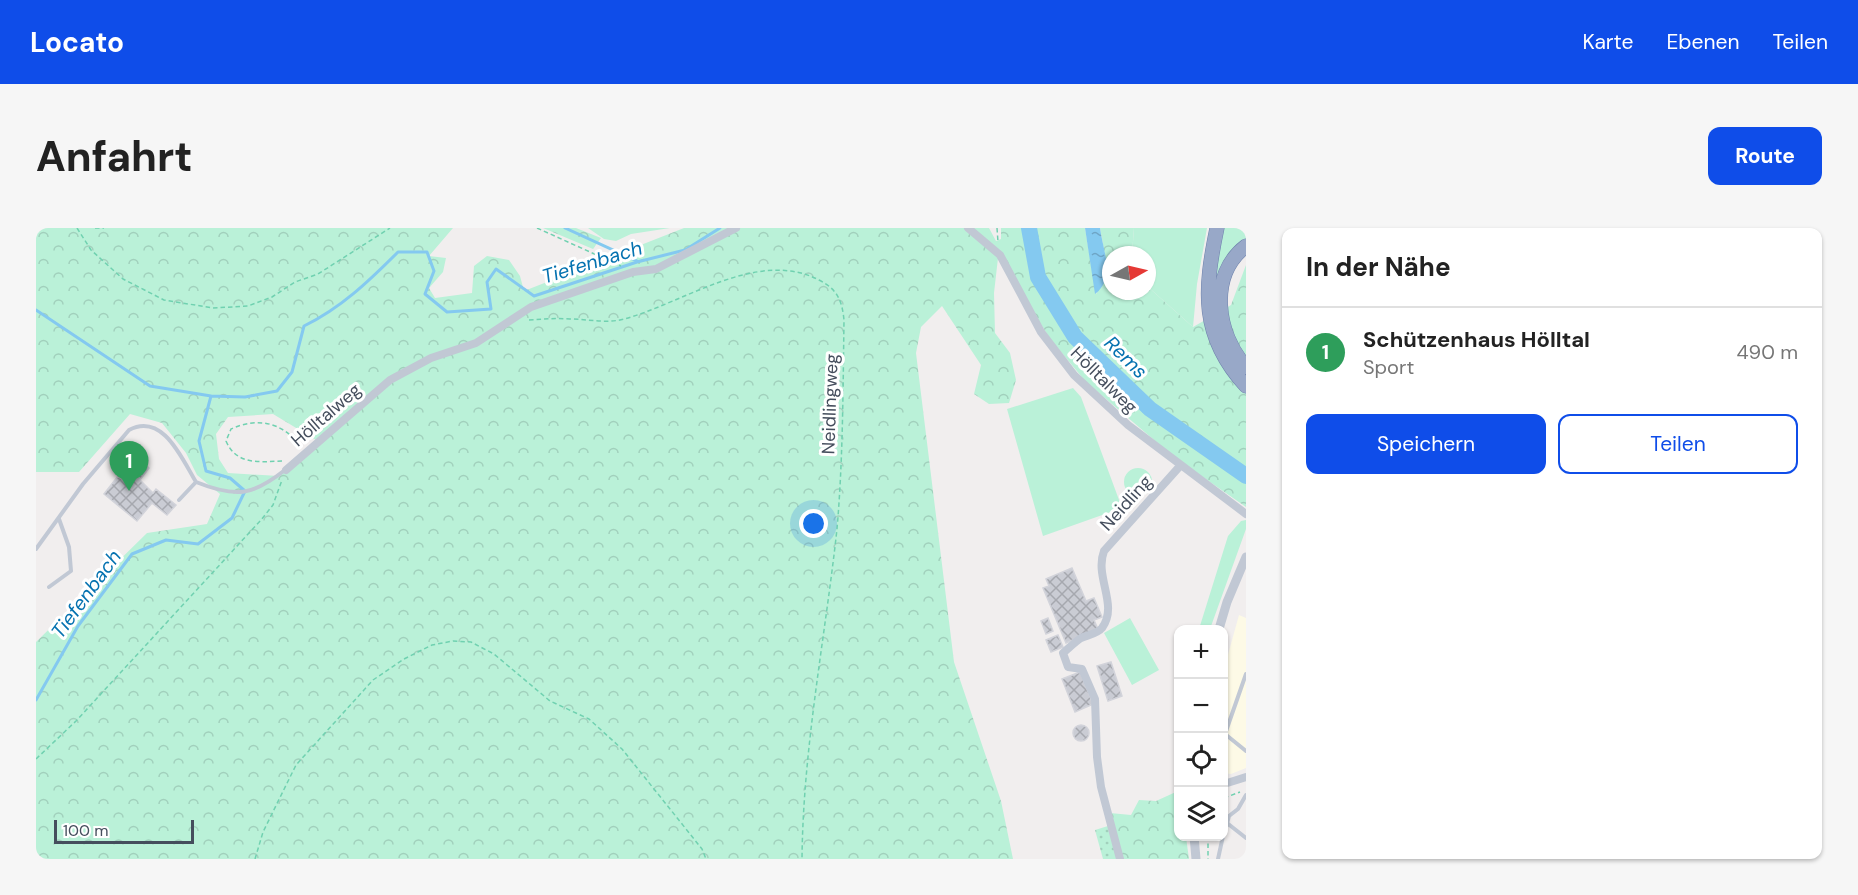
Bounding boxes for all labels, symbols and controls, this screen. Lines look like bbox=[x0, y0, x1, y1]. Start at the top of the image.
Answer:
text: Locato bbox=[30, 24, 124, 61]
text: Karte bbox=[1583, 28, 1633, 56]
text: Ebenen bbox=[1666, 28, 1739, 56]
text: Teilen bbox=[1772, 28, 1828, 56]
button: Route bbox=[1708, 127, 1822, 185]
text: Anfahrt bbox=[36, 129, 192, 184]
water label: Tiefenbach bbox=[539, 234, 645, 290]
north arrow bbox=[1102, 246, 1156, 300]
text: In der Nähe bbox=[1306, 250, 1451, 284]
text: Schützenhaus Hölltal bbox=[1363, 325, 1590, 354]
water label: Rems bbox=[1099, 330, 1153, 384]
text: 1 bbox=[1322, 339, 1329, 365]
text: 490 m bbox=[1736, 339, 1798, 365]
street label: Hölltalweg bbox=[1065, 341, 1143, 419]
street label: Neidlingweg bbox=[816, 353, 844, 455]
text: Sport bbox=[1363, 354, 1414, 380]
street label: Hölltalweg bbox=[286, 378, 366, 452]
button: Speichern bbox=[1306, 414, 1546, 474]
button: Teilen bbox=[1558, 414, 1798, 474]
pin: 1 bbox=[110, 442, 148, 491]
street label: Neidling bbox=[1095, 470, 1157, 536]
your location bbox=[799, 509, 828, 538]
water label: Tiefenbach bbox=[45, 545, 127, 643]
map controls bbox=[1174, 625, 1228, 841]
button: + bbox=[1174, 625, 1228, 679]
button: − bbox=[1174, 679, 1228, 733]
button: locate bbox=[1174, 733, 1228, 787]
button: layers bbox=[1174, 787, 1228, 841]
scale bar bbox=[54, 817, 194, 844]
text: 100 m bbox=[63, 820, 108, 841]

